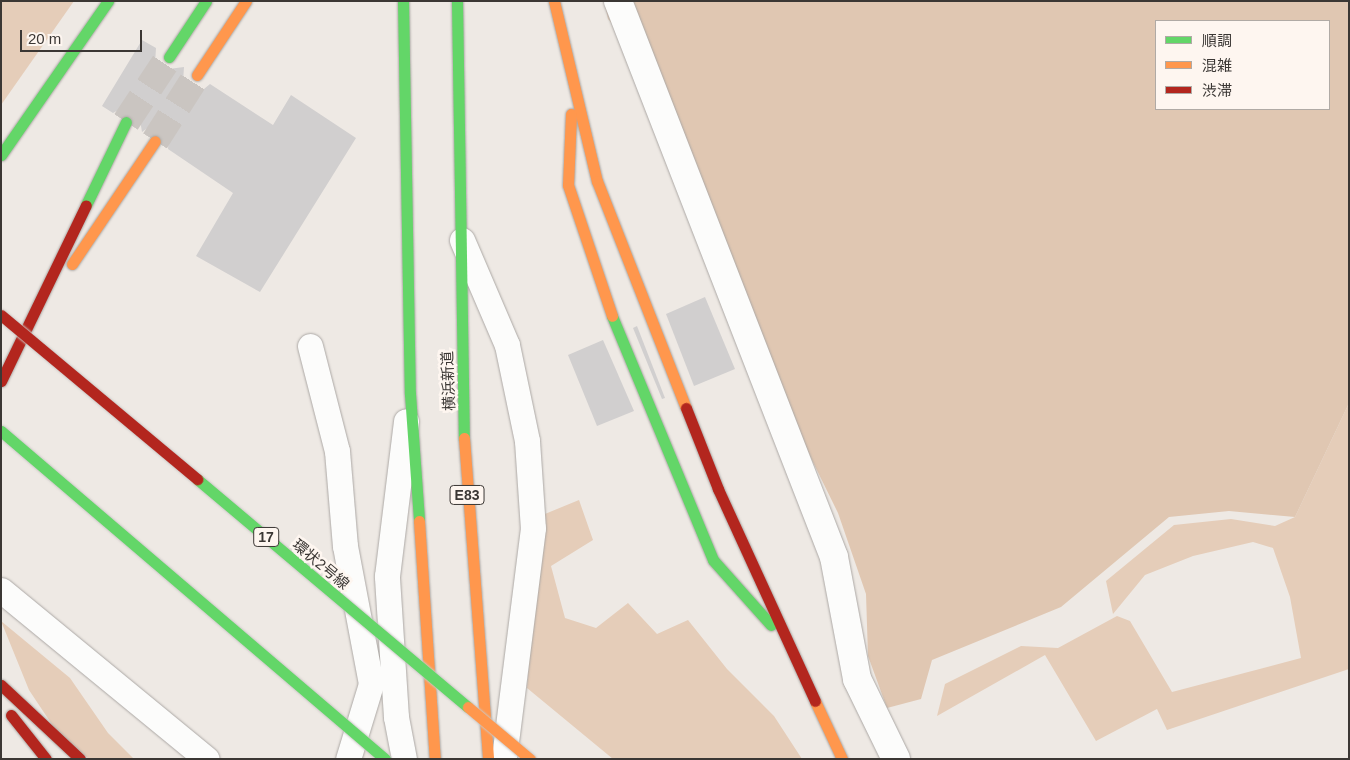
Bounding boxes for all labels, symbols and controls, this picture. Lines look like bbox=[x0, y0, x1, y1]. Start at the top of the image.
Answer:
scale bar bbox=[22, 20, 145, 52]
legend bbox=[1155, 20, 1330, 110]
text: 20 m bbox=[28, 30, 61, 47]
text: 順調 bbox=[1202, 32, 1232, 49]
text: 混雑 bbox=[1202, 57, 1232, 74]
text: 渋滞 bbox=[1202, 82, 1232, 99]
street label: 横浜新道 bbox=[438, 351, 458, 411]
road number: E83 bbox=[450, 484, 484, 506]
road number: 17 bbox=[252, 526, 280, 548]
street label: 環状2号線 bbox=[289, 535, 353, 593]

